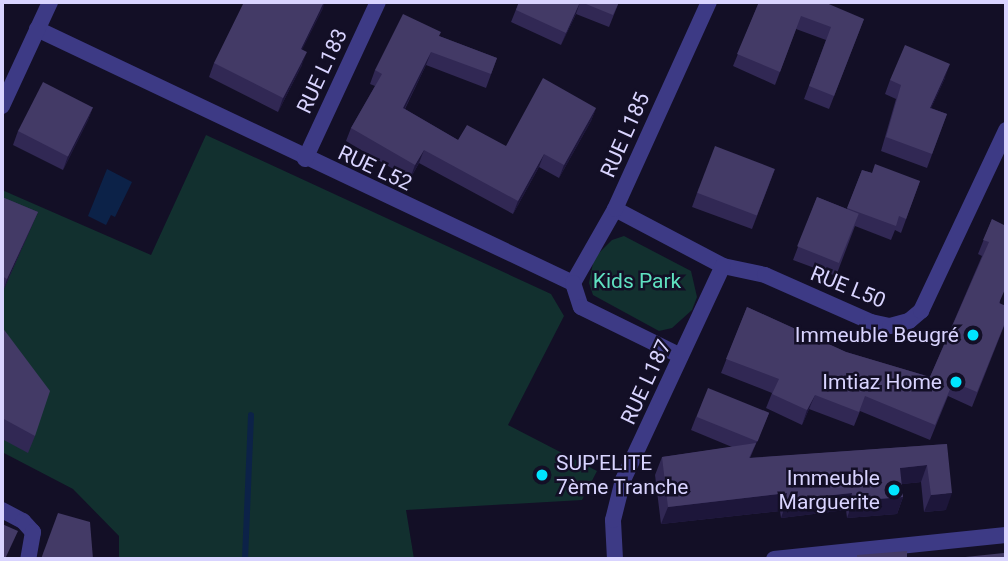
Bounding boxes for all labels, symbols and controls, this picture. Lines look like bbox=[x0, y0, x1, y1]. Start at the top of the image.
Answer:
street label: RUE L183 bbox=[291, 25, 353, 117]
street label: RUE L185 bbox=[595, 89, 655, 181]
street label: RUE L52 bbox=[334, 140, 416, 196]
street label: RUE L50 bbox=[807, 261, 889, 313]
park label: Kids Park bbox=[593, 268, 681, 294]
place label: Immeuble Beugré bbox=[795, 322, 959, 348]
marker: Immeuble Beugré bbox=[965, 327, 981, 343]
street label: RUE L187 bbox=[615, 336, 677, 428]
place label: Imtiaz Home bbox=[822, 369, 942, 395]
marker: Imtiaz Home bbox=[948, 374, 964, 390]
place label: SUP'ELITE 7ème Tranche bbox=[556, 450, 689, 500]
place label: Immeuble Marguerite bbox=[779, 465, 880, 515]
marker: SUP'ELITE 7ème Tranche bbox=[534, 467, 550, 483]
marker: Immeuble Marguerite bbox=[886, 482, 902, 498]

